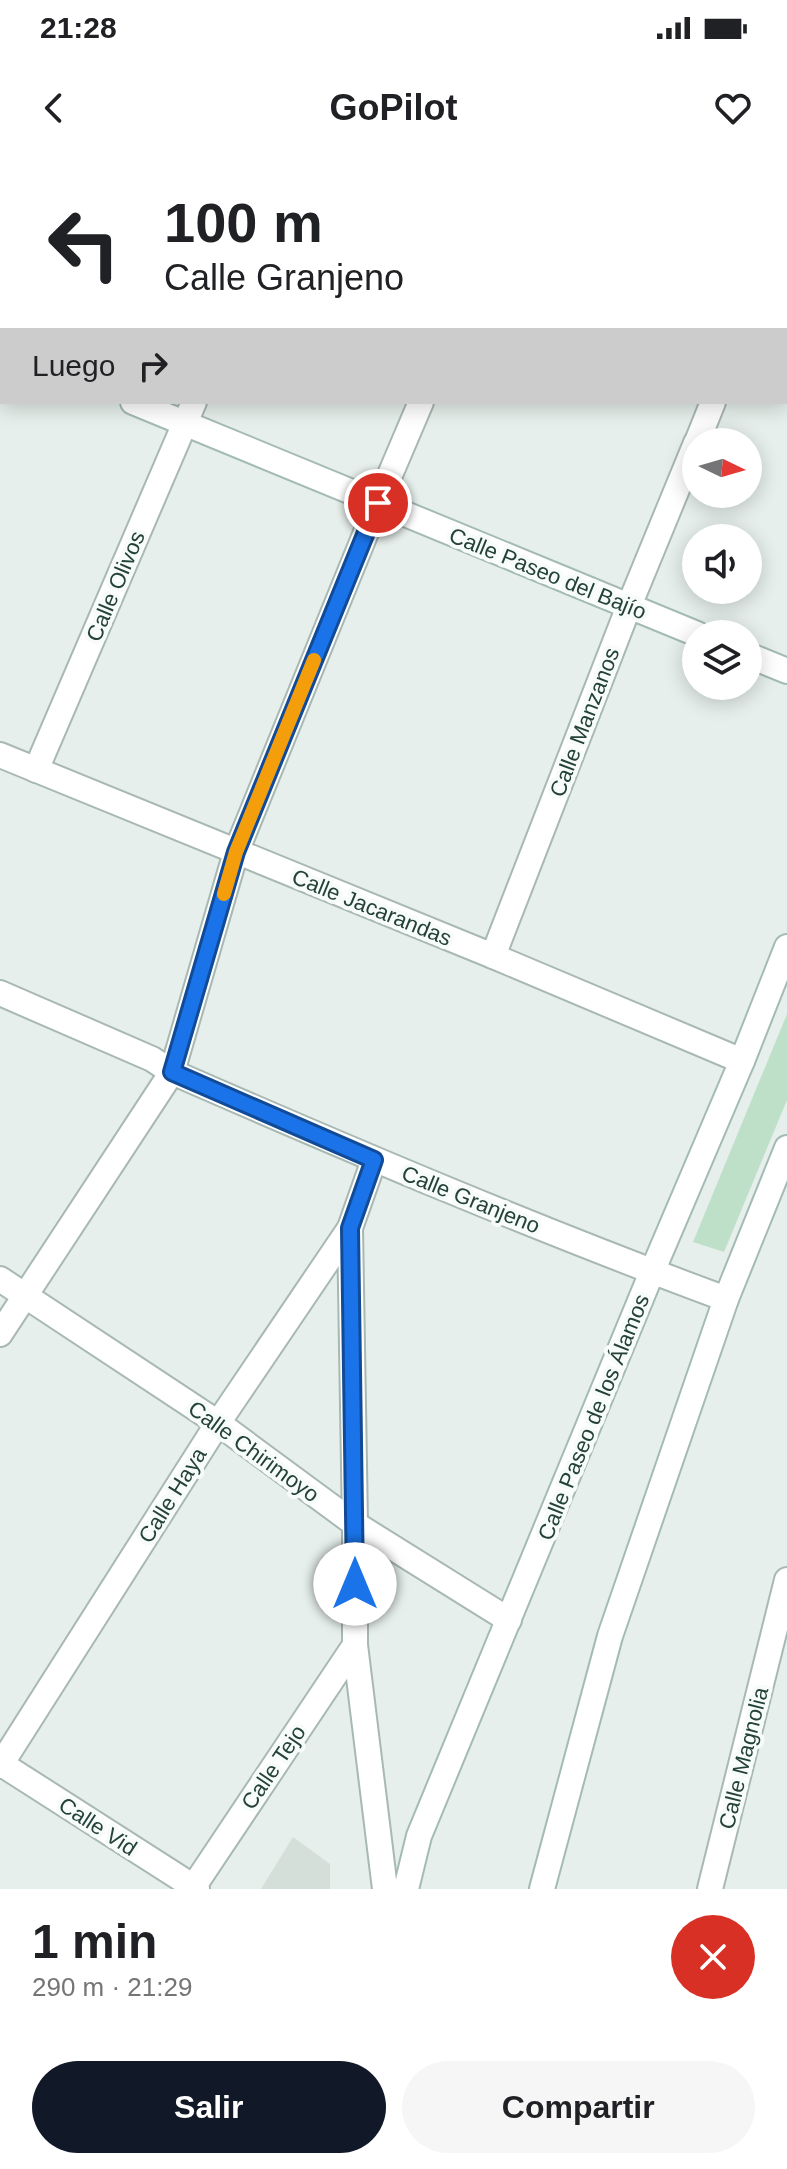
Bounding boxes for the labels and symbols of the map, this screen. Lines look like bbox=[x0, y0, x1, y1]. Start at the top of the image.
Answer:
north arrow bbox=[682, 428, 762, 508]
pin bbox=[344, 469, 412, 537]
street label: Calle Paseo del Bajío bbox=[446, 522, 650, 624]
street label: Calle Olivos bbox=[81, 527, 150, 645]
street label: Calle Manzanos bbox=[545, 644, 624, 800]
street label: Calle Jacarandas bbox=[288, 864, 455, 951]
street label: Calle Granjeno bbox=[398, 1160, 544, 1239]
street label: Calle Paseo de los Álamos bbox=[533, 1291, 654, 1544]
street label: Calle Chirimoyo bbox=[184, 1396, 324, 1507]
street label: Calle Haya bbox=[133, 1442, 212, 1548]
position arrow bbox=[313, 1542, 397, 1626]
street label: Calle Magnolia bbox=[714, 1684, 773, 1832]
street label: Calle Tejo bbox=[236, 1720, 311, 1814]
street label: Calle Vid bbox=[54, 1792, 141, 1861]

